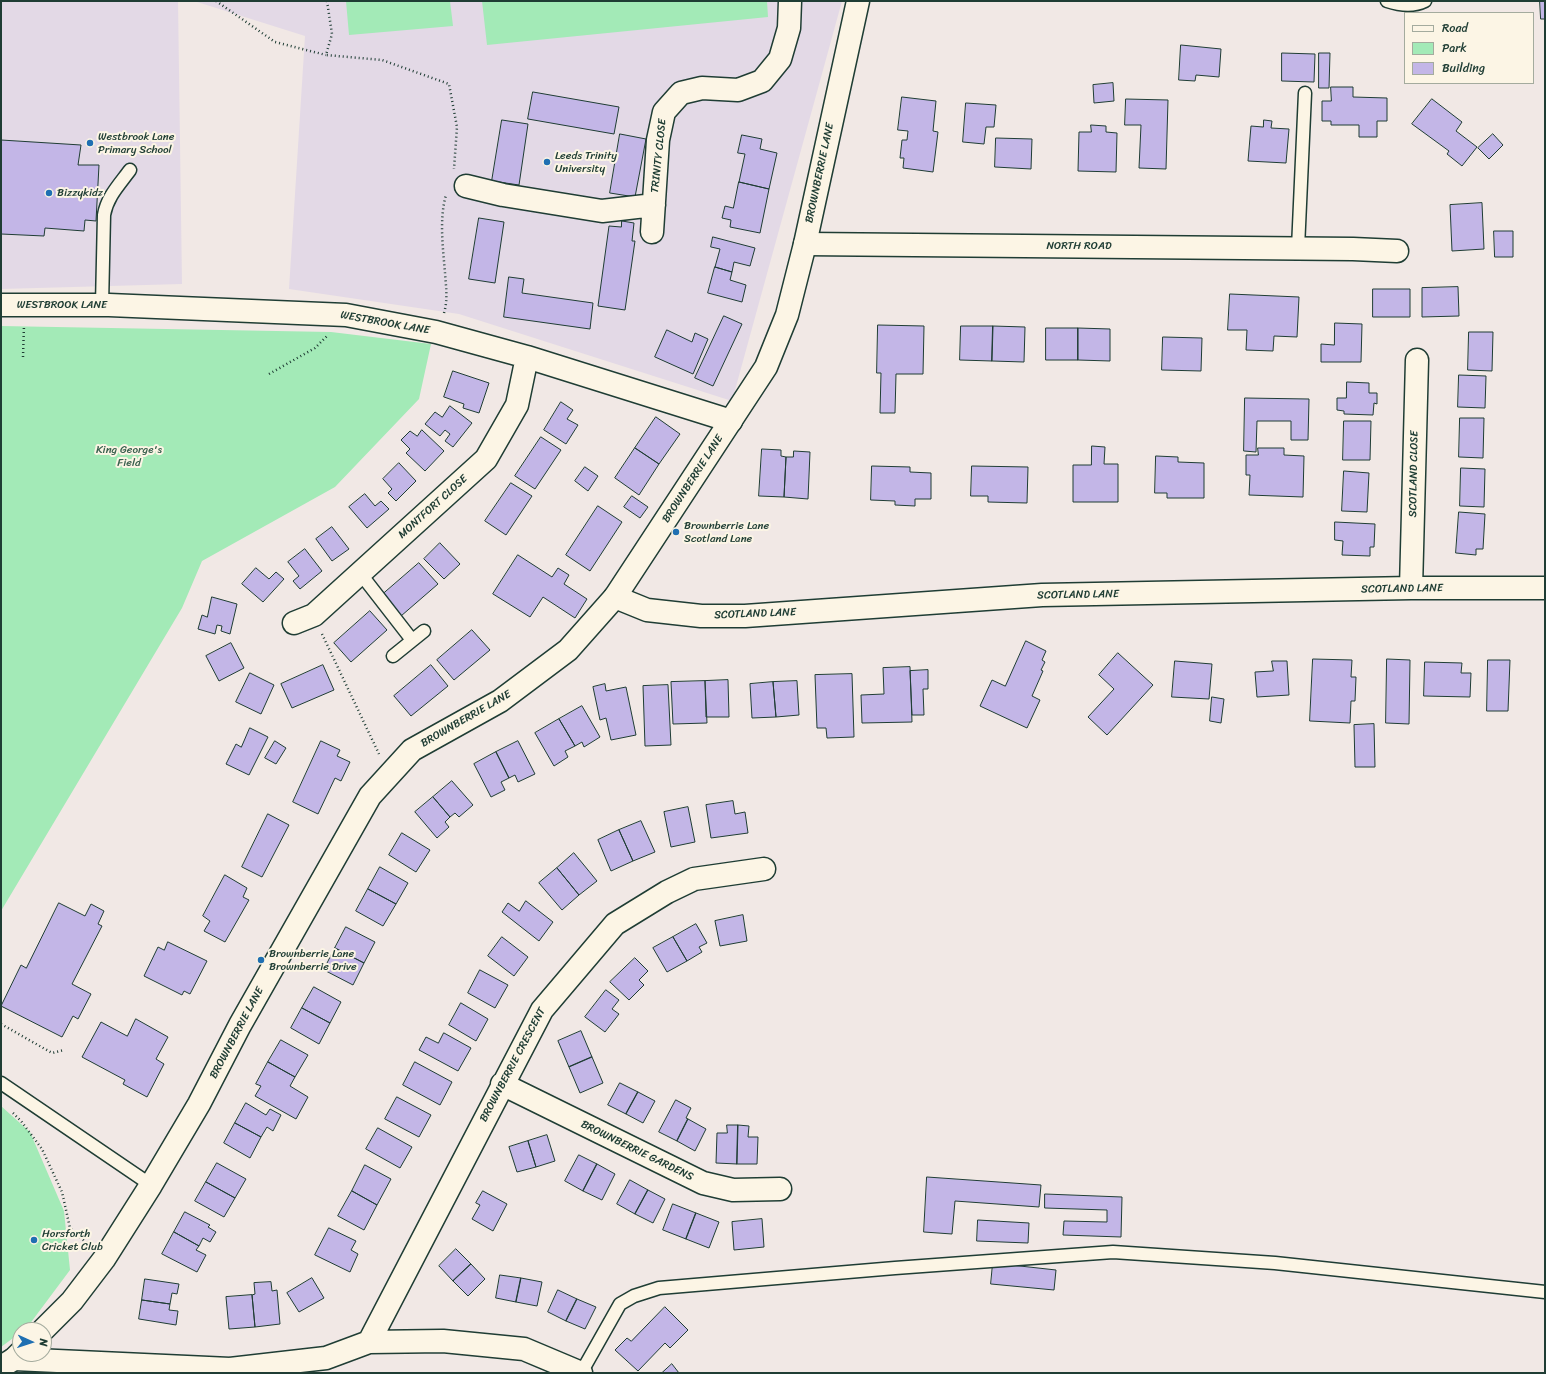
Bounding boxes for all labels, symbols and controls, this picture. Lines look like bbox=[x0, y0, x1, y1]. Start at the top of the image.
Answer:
legend bbox=[1404, 12, 1534, 84]
text: Road bbox=[1442, 17, 1468, 39]
text: Park bbox=[1442, 37, 1467, 59]
text: Building bbox=[1442, 57, 1485, 79]
street label: TRINITY CLOSE bbox=[649, 118, 669, 194]
street label: BROWNBERRIE LANE bbox=[803, 122, 837, 224]
place label: Westbrook Lane Primary School bbox=[98, 130, 174, 156]
marker: Westbrook Lane Primary School bbox=[85, 138, 95, 148]
place label: Leeds Trinity University bbox=[555, 149, 617, 175]
marker: Leeds Trinity University bbox=[542, 157, 552, 167]
place label: Bizzykidz bbox=[57, 186, 103, 200]
marker: Bizzykidz bbox=[44, 188, 54, 198]
street label: NORTH ROAD bbox=[1046, 239, 1112, 253]
street label: WESTBROOK LANE bbox=[17, 298, 107, 312]
street label: WESTBROOK LANE bbox=[339, 309, 431, 337]
street label: SCOTLAND CLOSE bbox=[1407, 430, 1421, 518]
street label: BROWNBERRIE LANE bbox=[660, 433, 726, 525]
park label: King George's Field bbox=[96, 443, 162, 469]
street label: MONTFORT CLOSE bbox=[396, 472, 470, 542]
place label: Brownberrie Lane Scotland Lane bbox=[684, 519, 769, 545]
marker: Brownberrie Lane Scotland Lane bbox=[671, 527, 681, 537]
street label: SCOTLAND LANE bbox=[1361, 582, 1443, 596]
street label: SCOTLAND LANE bbox=[1037, 588, 1119, 602]
street label: SCOTLAND LANE bbox=[714, 606, 796, 622]
street label: BROWNBERRIE LANE bbox=[419, 688, 513, 750]
place label: Brownberrie Lane Brownberrie Drive bbox=[269, 947, 357, 973]
marker: Brownberrie Lane Brownberrie Drive bbox=[256, 955, 266, 965]
street label: BROWNBERRIE LANE bbox=[207, 985, 267, 1081]
street label: BROWNBERRIE CRESCENT bbox=[477, 1006, 549, 1124]
street label: BROWNBERRIE GARDENS bbox=[578, 1118, 696, 1184]
place label: Horsforth Cricket Club bbox=[42, 1227, 103, 1253]
marker: Horsforth Cricket Club bbox=[29, 1235, 39, 1245]
north arrow bbox=[12, 1322, 52, 1362]
text: N bbox=[34, 1338, 53, 1347]

